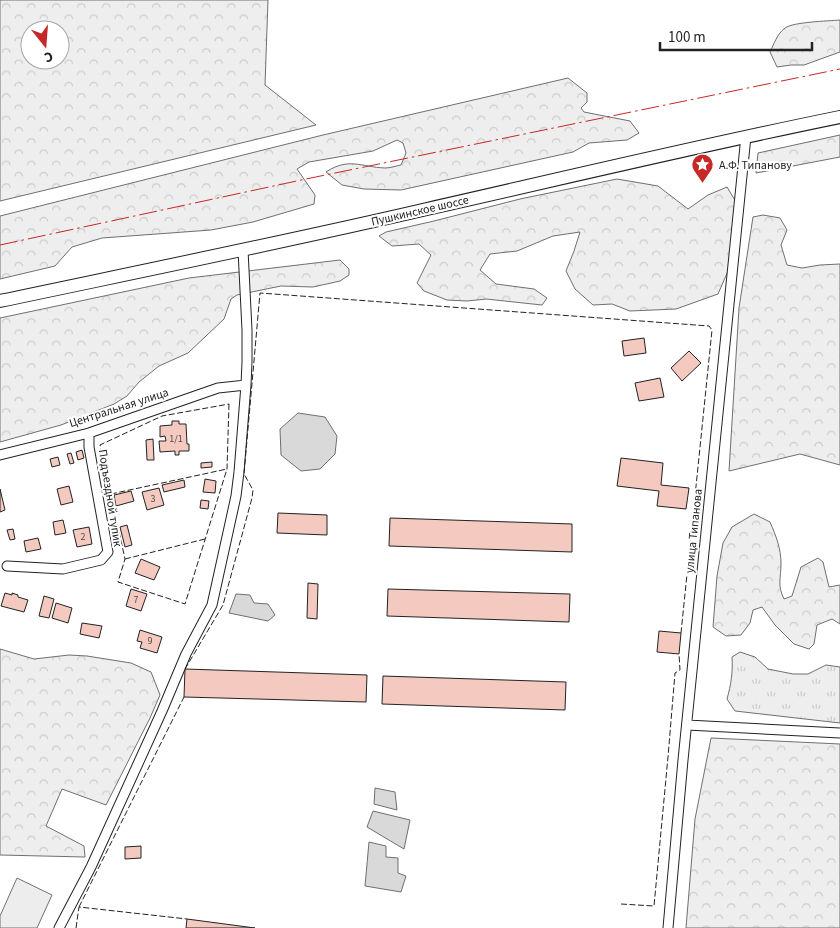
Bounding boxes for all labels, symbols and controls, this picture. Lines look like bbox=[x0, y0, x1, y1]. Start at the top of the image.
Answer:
north arrow bbox=[20, 20, 70, 70]
scale bar bbox=[660, 20, 812, 52]
text: 100 m bbox=[668, 27, 706, 48]
text: С bbox=[42, 46, 55, 67]
place icon: А.Ф. Типанову bbox=[691, 153, 715, 184]
place label: А.Ф. Типанову bbox=[719, 157, 792, 174]
street label: Пушкинское шоссе bbox=[369, 191, 471, 231]
street label: Центральная улица bbox=[67, 384, 171, 432]
house number: 1/1 bbox=[169, 432, 183, 446]
street label: Подъездной тупик bbox=[94, 448, 126, 548]
street label: улица Типанова bbox=[681, 488, 707, 574]
house number: 3 bbox=[151, 492, 156, 506]
house number: 2 bbox=[81, 530, 86, 544]
house number: 7 bbox=[134, 593, 139, 607]
house number: 9 bbox=[148, 634, 153, 648]

